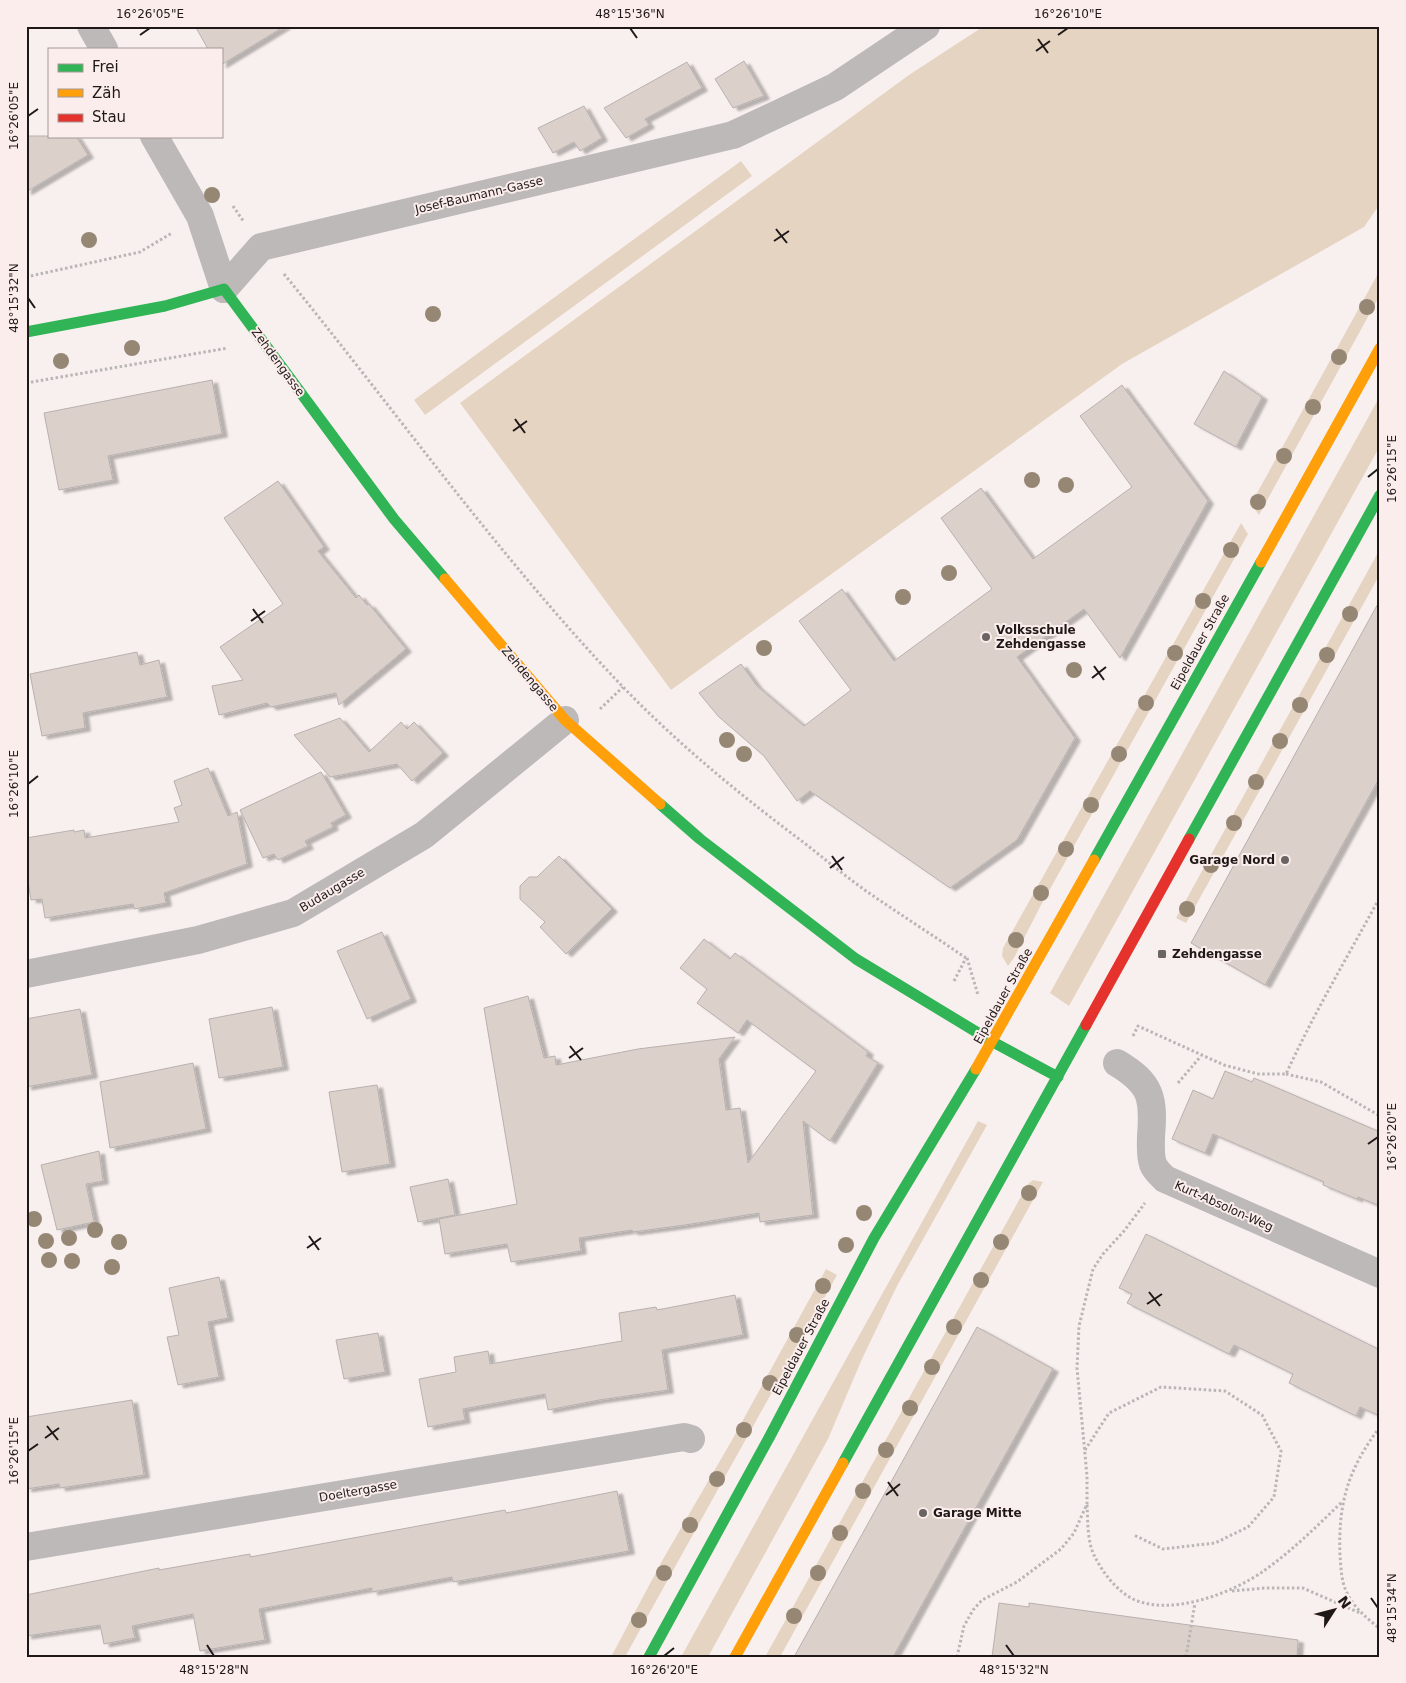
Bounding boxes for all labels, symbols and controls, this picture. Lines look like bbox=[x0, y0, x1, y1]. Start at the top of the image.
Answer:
text: 16°26'05"E bbox=[116, 7, 184, 21]
text: 48°15'36"N bbox=[595, 7, 665, 21]
text: 16°26'10"E bbox=[1034, 7, 1102, 21]
legend bbox=[48, 48, 222, 138]
text: Frei bbox=[92, 58, 119, 76]
text: 16°26'05"E bbox=[7, 82, 21, 150]
text: Zäh bbox=[92, 84, 121, 102]
text: Stau bbox=[92, 108, 126, 126]
street label: Josef-Baumann-Gasse bbox=[413, 173, 544, 217]
text: 48°15'32"N bbox=[7, 263, 21, 333]
street label: Zehdengasse bbox=[249, 325, 307, 399]
text: 16°26'15"E bbox=[1385, 435, 1399, 503]
street label: Eipeldauer Straße bbox=[1168, 592, 1232, 692]
place label: Volksschule Zehdengasse bbox=[996, 623, 1086, 651]
marker: Volksschule Zehdengasse bbox=[980, 631, 992, 643]
street label: Zehdengasse bbox=[499, 644, 561, 714]
text: 16°26'10"E bbox=[7, 750, 21, 818]
place label: Garage Nord bbox=[1189, 853, 1275, 867]
marker: Garage Nord bbox=[1279, 854, 1291, 866]
street label: Budaugasse bbox=[297, 865, 367, 915]
street label: Eipeldauer Straße bbox=[971, 946, 1035, 1046]
place label: Zehdengasse bbox=[1172, 947, 1262, 961]
marker: Zehdengasse bbox=[1156, 948, 1168, 960]
text: 16°26'20"E bbox=[1385, 1103, 1399, 1171]
street label: Kurt-Absolon-Weg bbox=[1173, 1178, 1275, 1234]
street label: Eipeldauer Straße bbox=[770, 1296, 832, 1398]
text: 16°26'15"E bbox=[7, 1417, 21, 1485]
street label: Doeltergasse bbox=[318, 1477, 398, 1505]
place label: Garage Mitte bbox=[933, 1506, 1022, 1520]
marker: Garage Mitte bbox=[917, 1507, 929, 1519]
text: 48°15'34"N bbox=[1385, 1573, 1399, 1643]
north arrow bbox=[1308, 1586, 1358, 1636]
text: N bbox=[1335, 1593, 1354, 1612]
text: 48°15'28"N bbox=[179, 1663, 249, 1677]
text: 16°26'20"E bbox=[630, 1663, 698, 1677]
text: 48°15'32"N bbox=[979, 1663, 1049, 1677]

